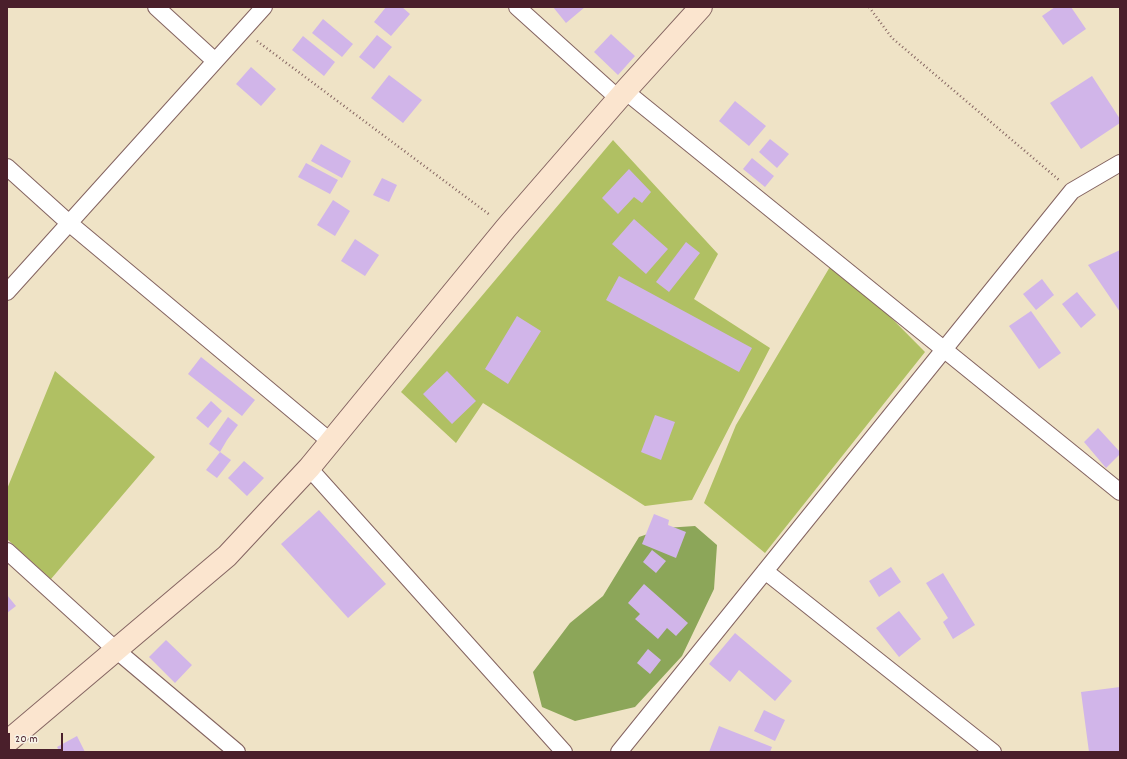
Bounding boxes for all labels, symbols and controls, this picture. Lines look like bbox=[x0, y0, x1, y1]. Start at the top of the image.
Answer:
scale bar bbox=[10, 725, 65, 751]
text: 20 m bbox=[15, 731, 38, 748]

